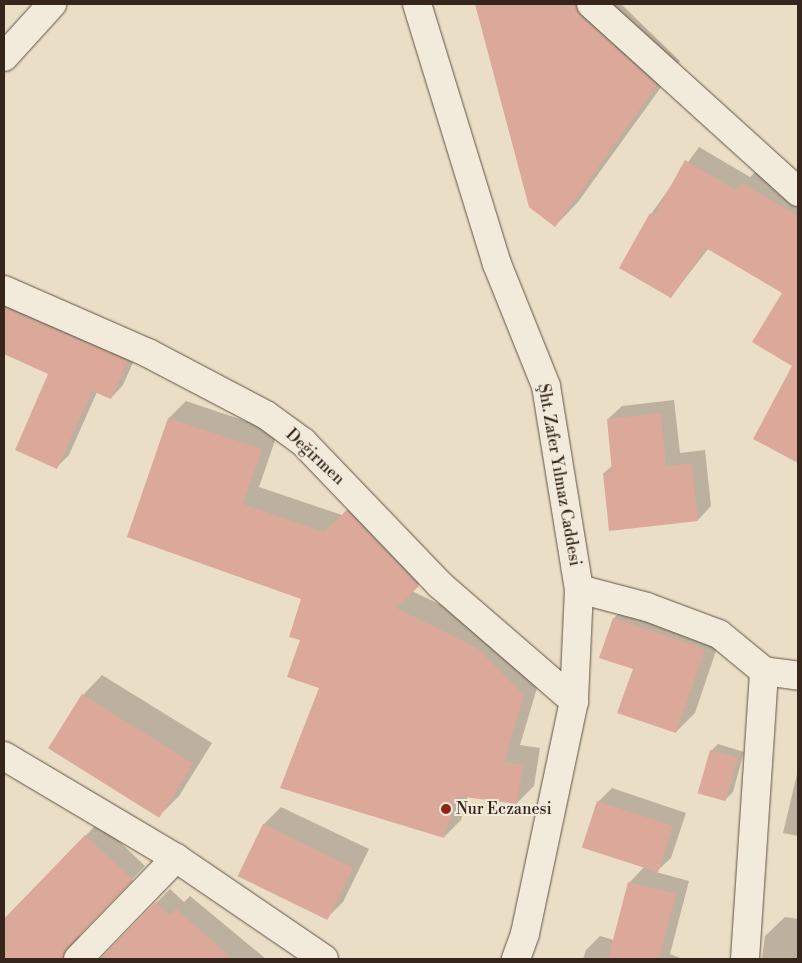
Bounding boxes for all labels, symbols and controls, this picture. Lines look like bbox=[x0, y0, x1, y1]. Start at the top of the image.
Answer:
street label: Şht. Zafer Yılmaz Caddesi bbox=[533, 382, 585, 568]
street label: Değirmen bbox=[282, 425, 348, 489]
place label: Nur Eczanesi bbox=[456, 799, 552, 819]
marker: Nur Eczanesi bbox=[440, 803, 452, 815]

